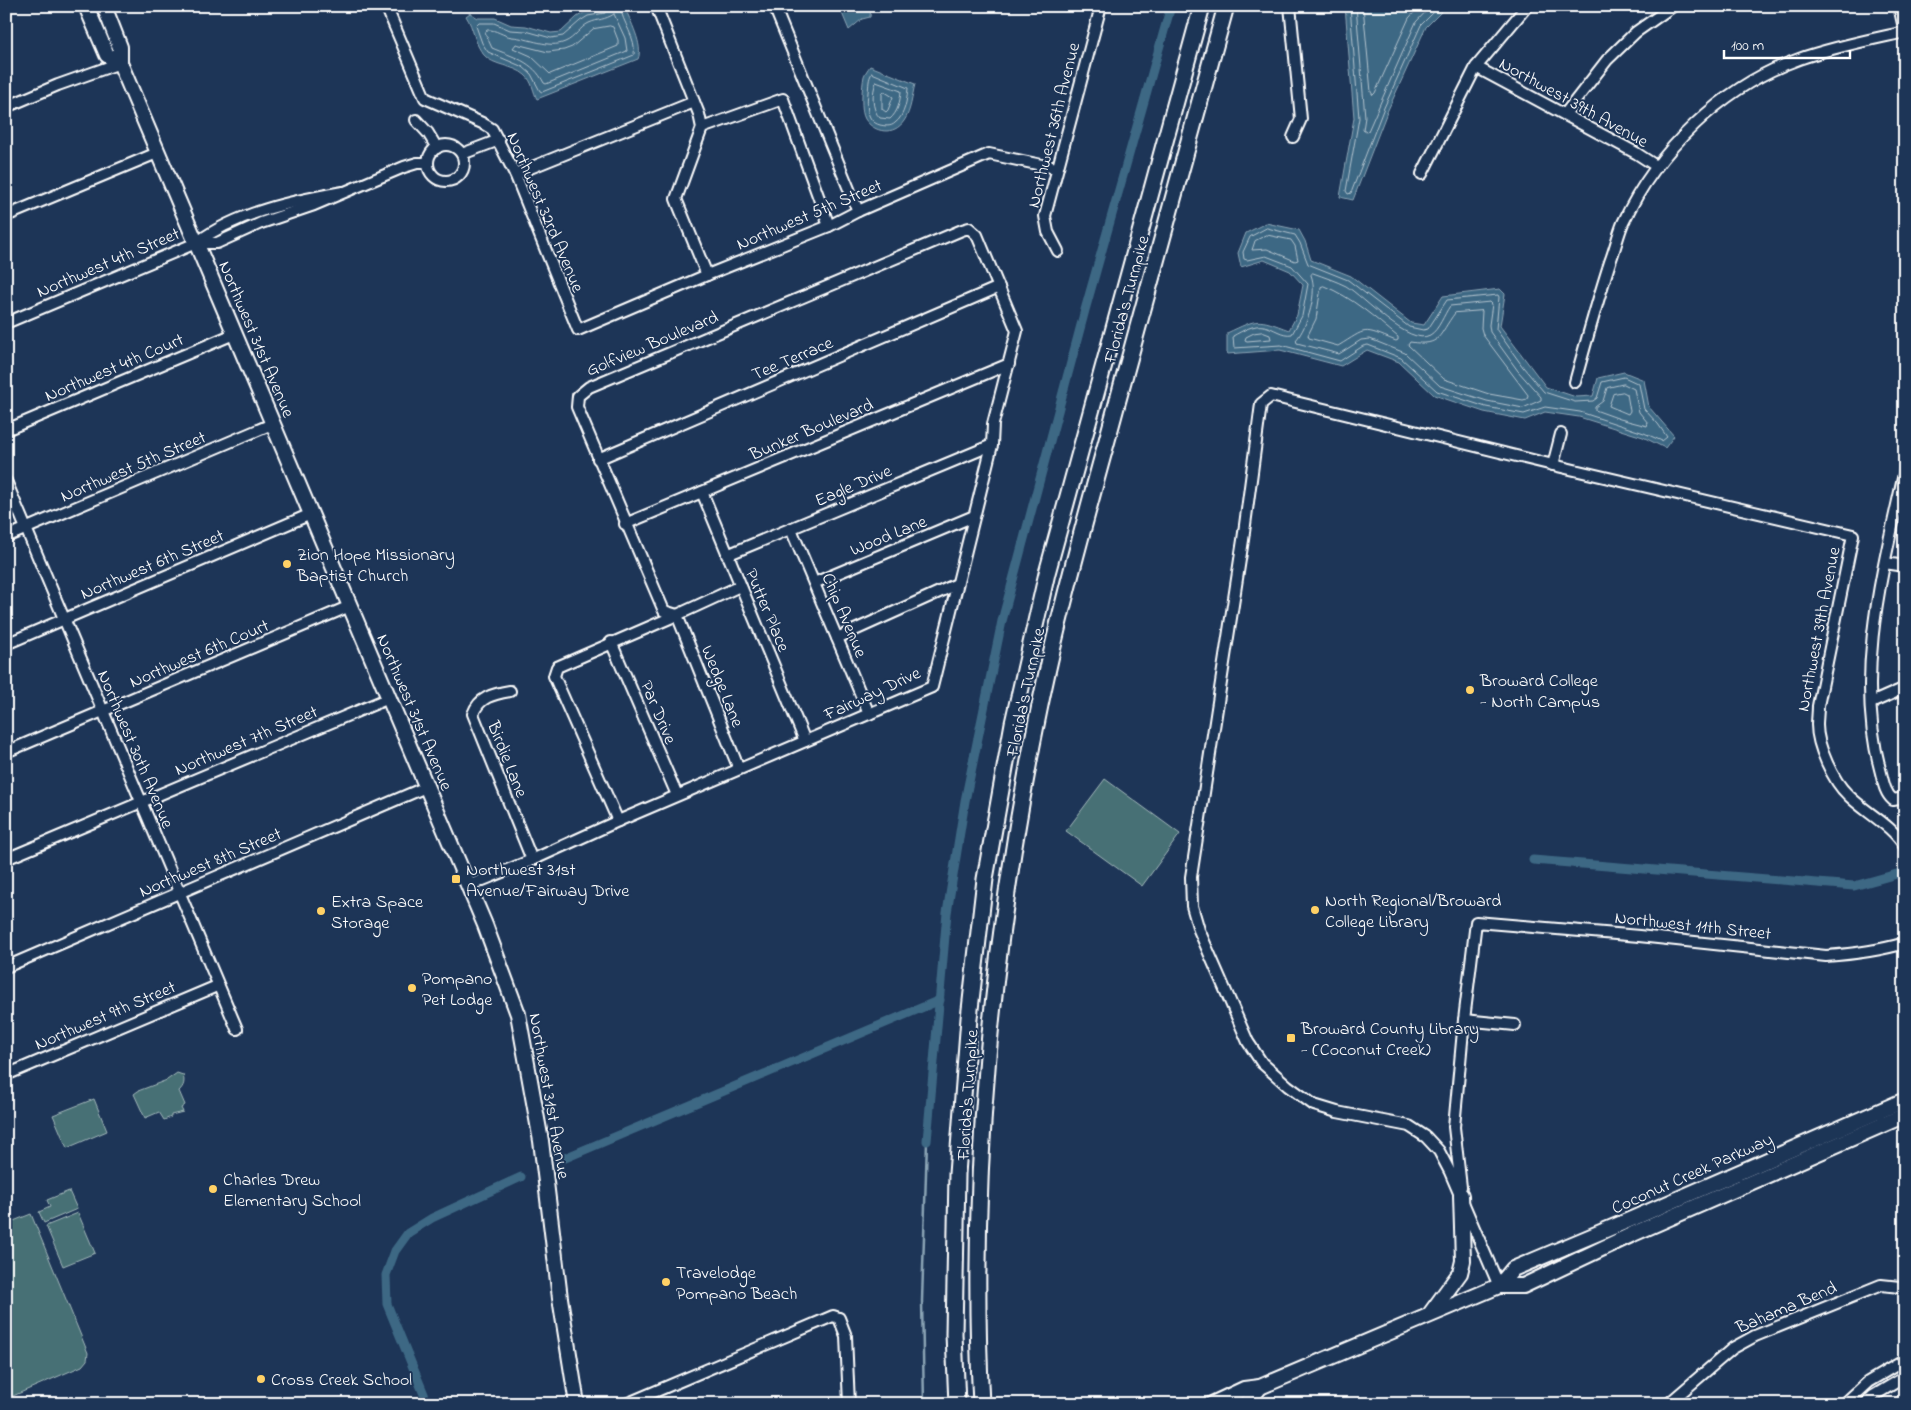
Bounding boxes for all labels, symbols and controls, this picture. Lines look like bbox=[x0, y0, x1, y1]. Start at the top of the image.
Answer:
scale bar bbox=[1724, 28, 1850, 60]
text: 100 m bbox=[1731, 35, 1764, 57]
street label: Northwest 36th Avenue bbox=[1022, 39, 1088, 211]
street label: Northwest 39th Avenue bbox=[1494, 52, 1653, 156]
street label: Northwest 32rd Avenue bbox=[499, 129, 590, 298]
street label: Northwest 5th Street bbox=[733, 173, 887, 258]
street label: Northwest 4th Street bbox=[33, 222, 184, 306]
street label: Florida's Turnpike bbox=[1098, 232, 1158, 367]
street label: Northwest 31st Avenue bbox=[210, 257, 300, 423]
street label: Golfview Boulevard bbox=[583, 305, 723, 384]
street label: Northwest 4th Court bbox=[41, 328, 188, 410]
street label: Tee Terrace bbox=[748, 331, 838, 389]
street label: Bunker Boulevard bbox=[745, 393, 878, 469]
street label: Northwest 5th Street bbox=[57, 425, 211, 510]
street label: Eagle Drive bbox=[811, 459, 897, 516]
street label: Wood Lane bbox=[847, 509, 932, 564]
street label: Northwest 6th Street bbox=[77, 524, 229, 608]
place label: Zion Hope Missionary Baptist Church bbox=[296, 543, 455, 590]
street label: Northwest 39th Avenue bbox=[1791, 544, 1849, 714]
marker: Zion Hope Missionary Baptist Church bbox=[281, 558, 293, 570]
street label: Putter Place bbox=[737, 565, 796, 657]
street label: Chip Avenue bbox=[814, 569, 873, 663]
street label: Northwest 6th Court bbox=[126, 614, 274, 696]
street label: Florida's Turnpike bbox=[1000, 625, 1053, 760]
street label: Northwest 31st Avenue bbox=[368, 630, 458, 796]
street label: Wedge Lane bbox=[692, 642, 750, 733]
street label: Fairway Drive bbox=[819, 661, 926, 729]
street label: Northwest 30th Avenue bbox=[89, 667, 180, 834]
place label: Broward College - North Campus bbox=[1479, 669, 1600, 716]
street label: Par Drive bbox=[632, 677, 683, 749]
marker: Broward College - North Campus bbox=[1464, 684, 1476, 696]
street label: Northwest 7th Street bbox=[171, 700, 322, 784]
street label: Birdie Lane bbox=[479, 717, 534, 803]
street label: Northwest 8th Street bbox=[136, 822, 286, 906]
place label: Northwest 31st Avenue/Fairway Drive bbox=[466, 858, 630, 905]
marker: Northwest 31st Avenue/Fairway Drive bbox=[450, 873, 462, 885]
place label: North Regional/Broward College Library bbox=[1325, 889, 1501, 937]
place label: Extra Space Storage bbox=[331, 890, 424, 938]
marker: North Regional/Broward College Library bbox=[1309, 904, 1321, 916]
marker: Extra Space Storage bbox=[315, 905, 327, 917]
street label: Northwest 11th Street bbox=[1613, 906, 1772, 948]
place label: Pompano Pet Lodge bbox=[422, 967, 493, 1015]
street label: Northwest 9th Street bbox=[31, 975, 180, 1058]
marker: Pompano Pet Lodge bbox=[406, 982, 418, 994]
street label: Northwest 31st Avenue bbox=[521, 1011, 576, 1182]
place label: Broward County Library - (Coconut Creek) bbox=[1300, 1017, 1479, 1064]
street label: Florida's Turnpike bbox=[951, 1028, 987, 1162]
marker: Broward County Library - (Coconut Creek) bbox=[1285, 1032, 1297, 1044]
street label: Coconut Creek Parkway bbox=[1608, 1128, 1778, 1222]
place label: Charles Drew Elementary School bbox=[223, 1168, 361, 1215]
marker: Charles Drew Elementary School bbox=[207, 1183, 219, 1195]
place label: Travelodge Pompano Beach bbox=[676, 1261, 797, 1308]
marker: Travelodge Pompano Beach bbox=[660, 1276, 672, 1288]
street label: Bahama Bend bbox=[1731, 1276, 1841, 1342]
place label: Cross Creek School bbox=[271, 1368, 412, 1394]
marker: Cross Creek School bbox=[255, 1373, 267, 1385]

